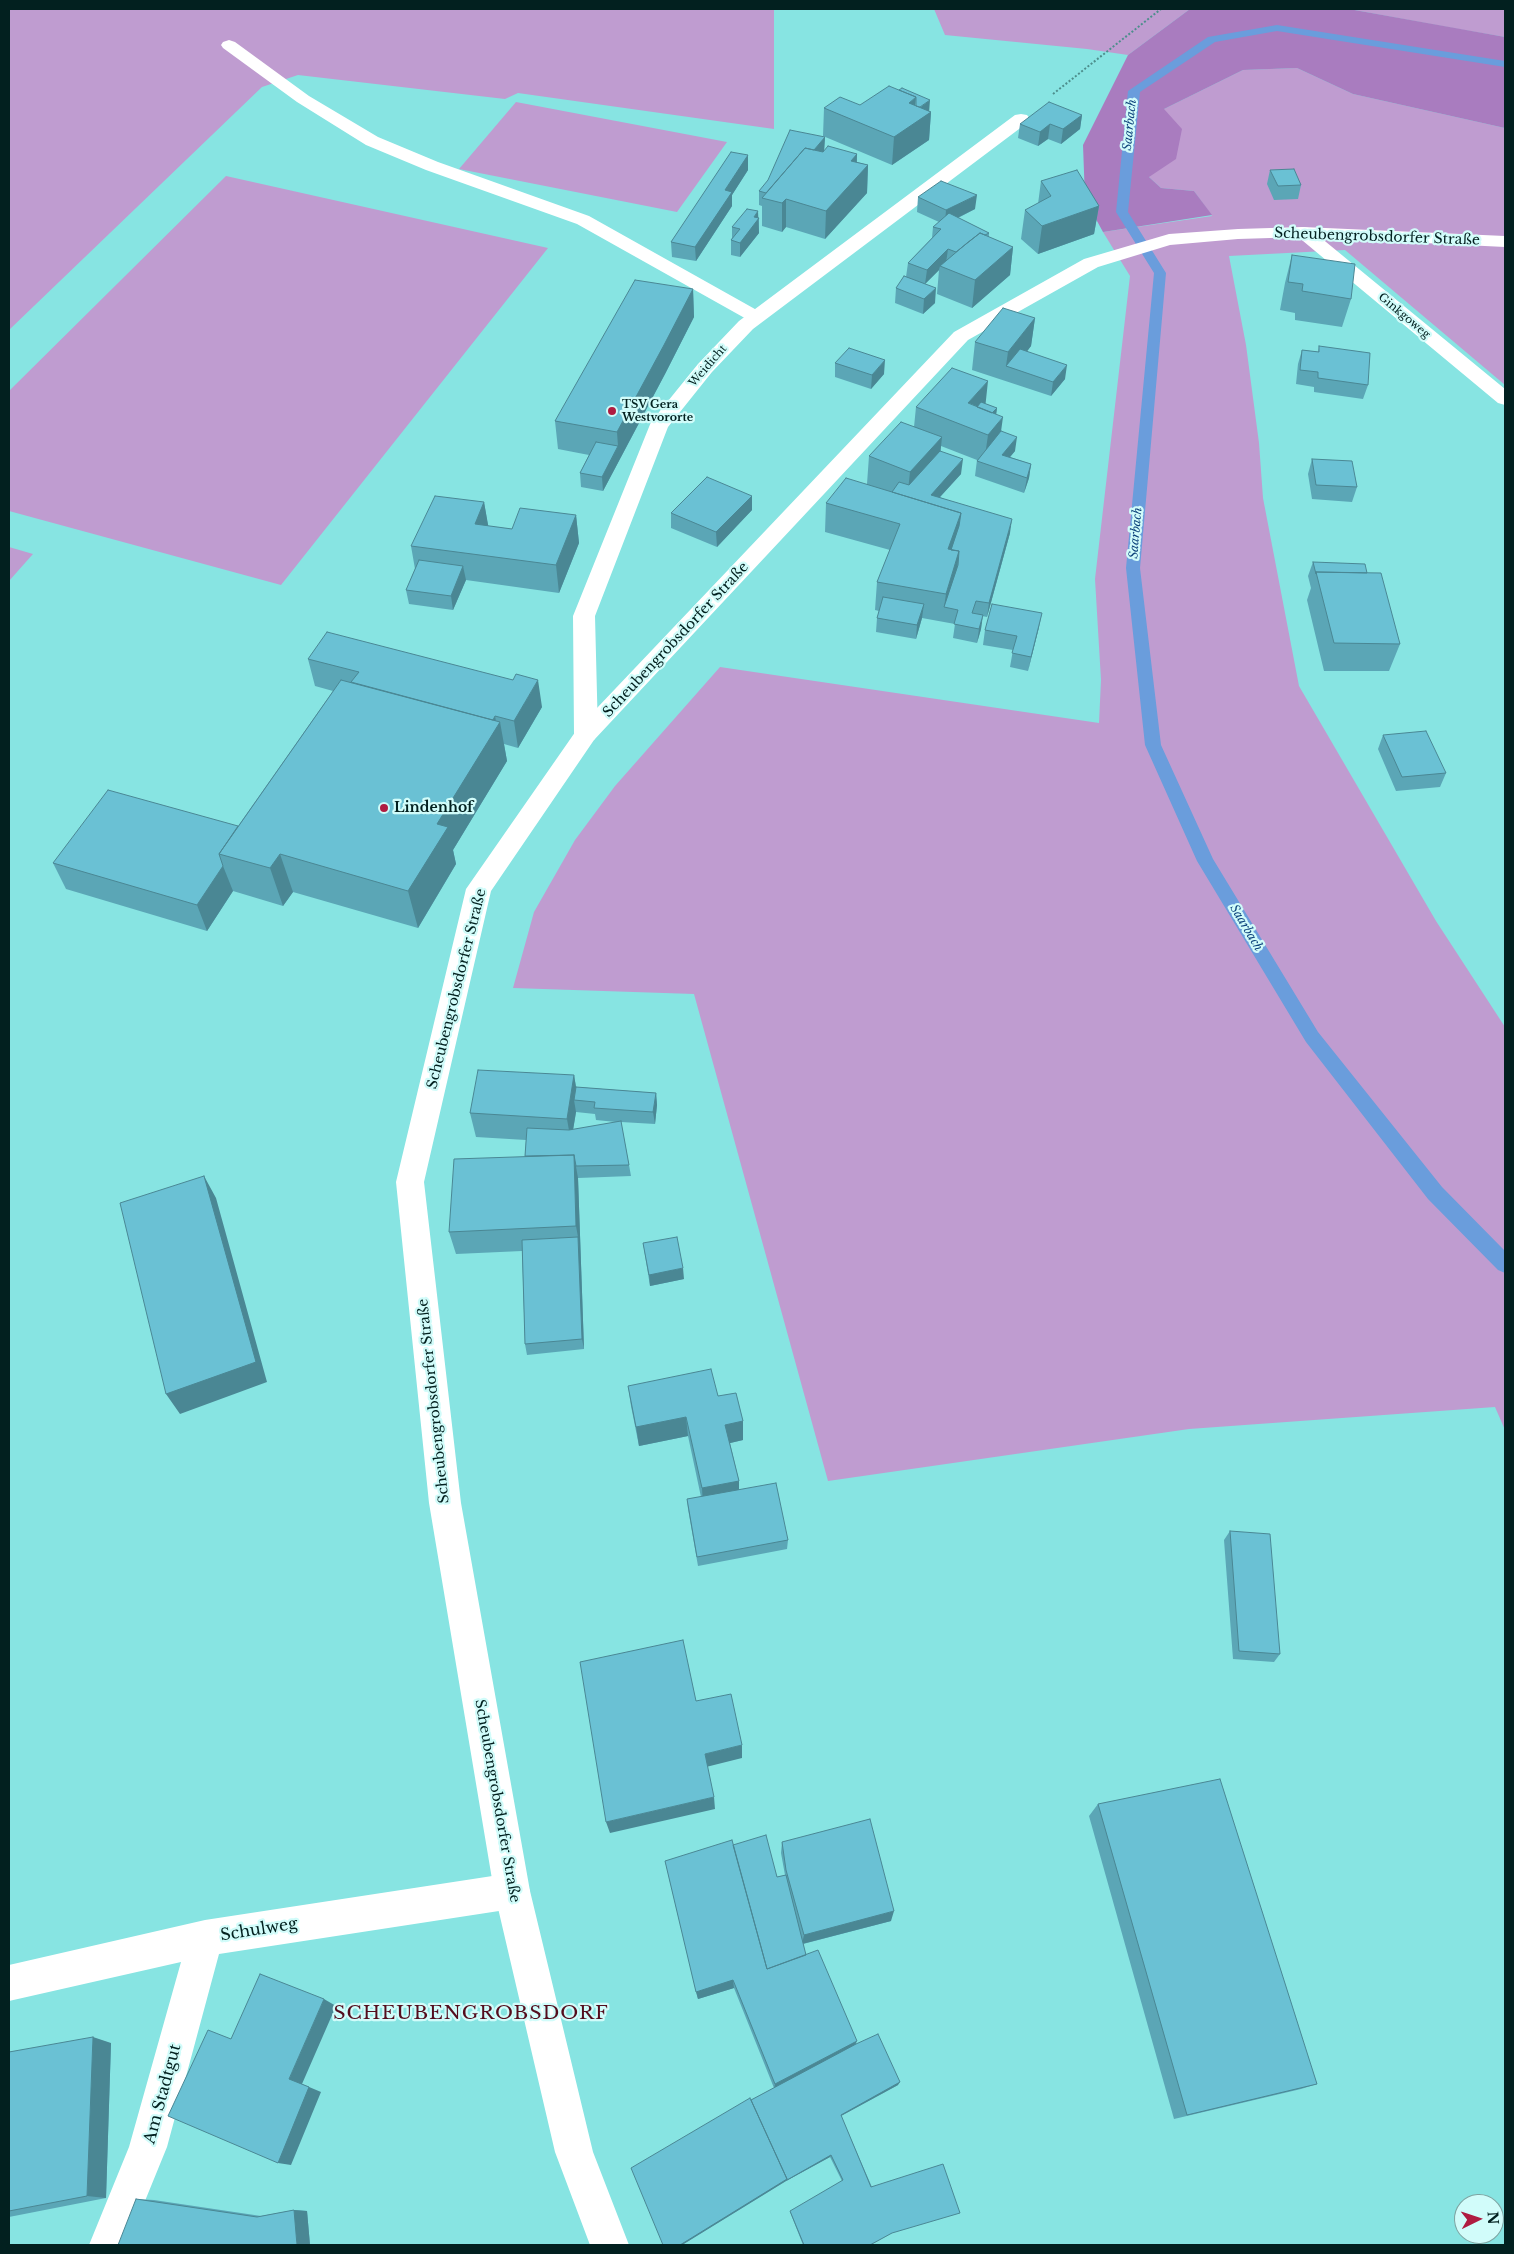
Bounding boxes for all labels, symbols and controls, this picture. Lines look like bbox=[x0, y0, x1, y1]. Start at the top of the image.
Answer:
water label: Saarbach bbox=[1120, 99, 1140, 151]
street label: Scheubengrobsdorfer Straße bbox=[1274, 225, 1480, 249]
street label: Ginkgoweg bbox=[1376, 291, 1432, 341]
street label: Weidicht bbox=[686, 342, 730, 390]
place label: TSV Gera Westvororte bbox=[622, 398, 693, 424]
marker: TSV Gera Westvororte bbox=[606, 405, 618, 417]
water label: Saarbach bbox=[1127, 507, 1145, 559]
street label: Scheubengrobsdorfer Straße bbox=[600, 559, 752, 721]
place label: Lindenhof bbox=[394, 800, 473, 816]
marker: Lindenhof bbox=[378, 802, 390, 814]
street label: Scheubengrobsdorfer Straße bbox=[424, 887, 490, 1091]
water label: Saarbach bbox=[1227, 902, 1265, 954]
street label: Scheubengrobsdorfer Straße bbox=[415, 1298, 453, 1504]
street label: Scheubengrobsdorfer Straße bbox=[471, 1698, 523, 1904]
street label: Schulweg bbox=[219, 1914, 299, 1946]
district label: SCHEUBENGROBSDORF bbox=[331, 2003, 611, 2025]
street label: Am Stadtgut bbox=[140, 2042, 186, 2146]
north arrow bbox=[1454, 2194, 1504, 2244]
text: N bbox=[1484, 2211, 1502, 2225]

